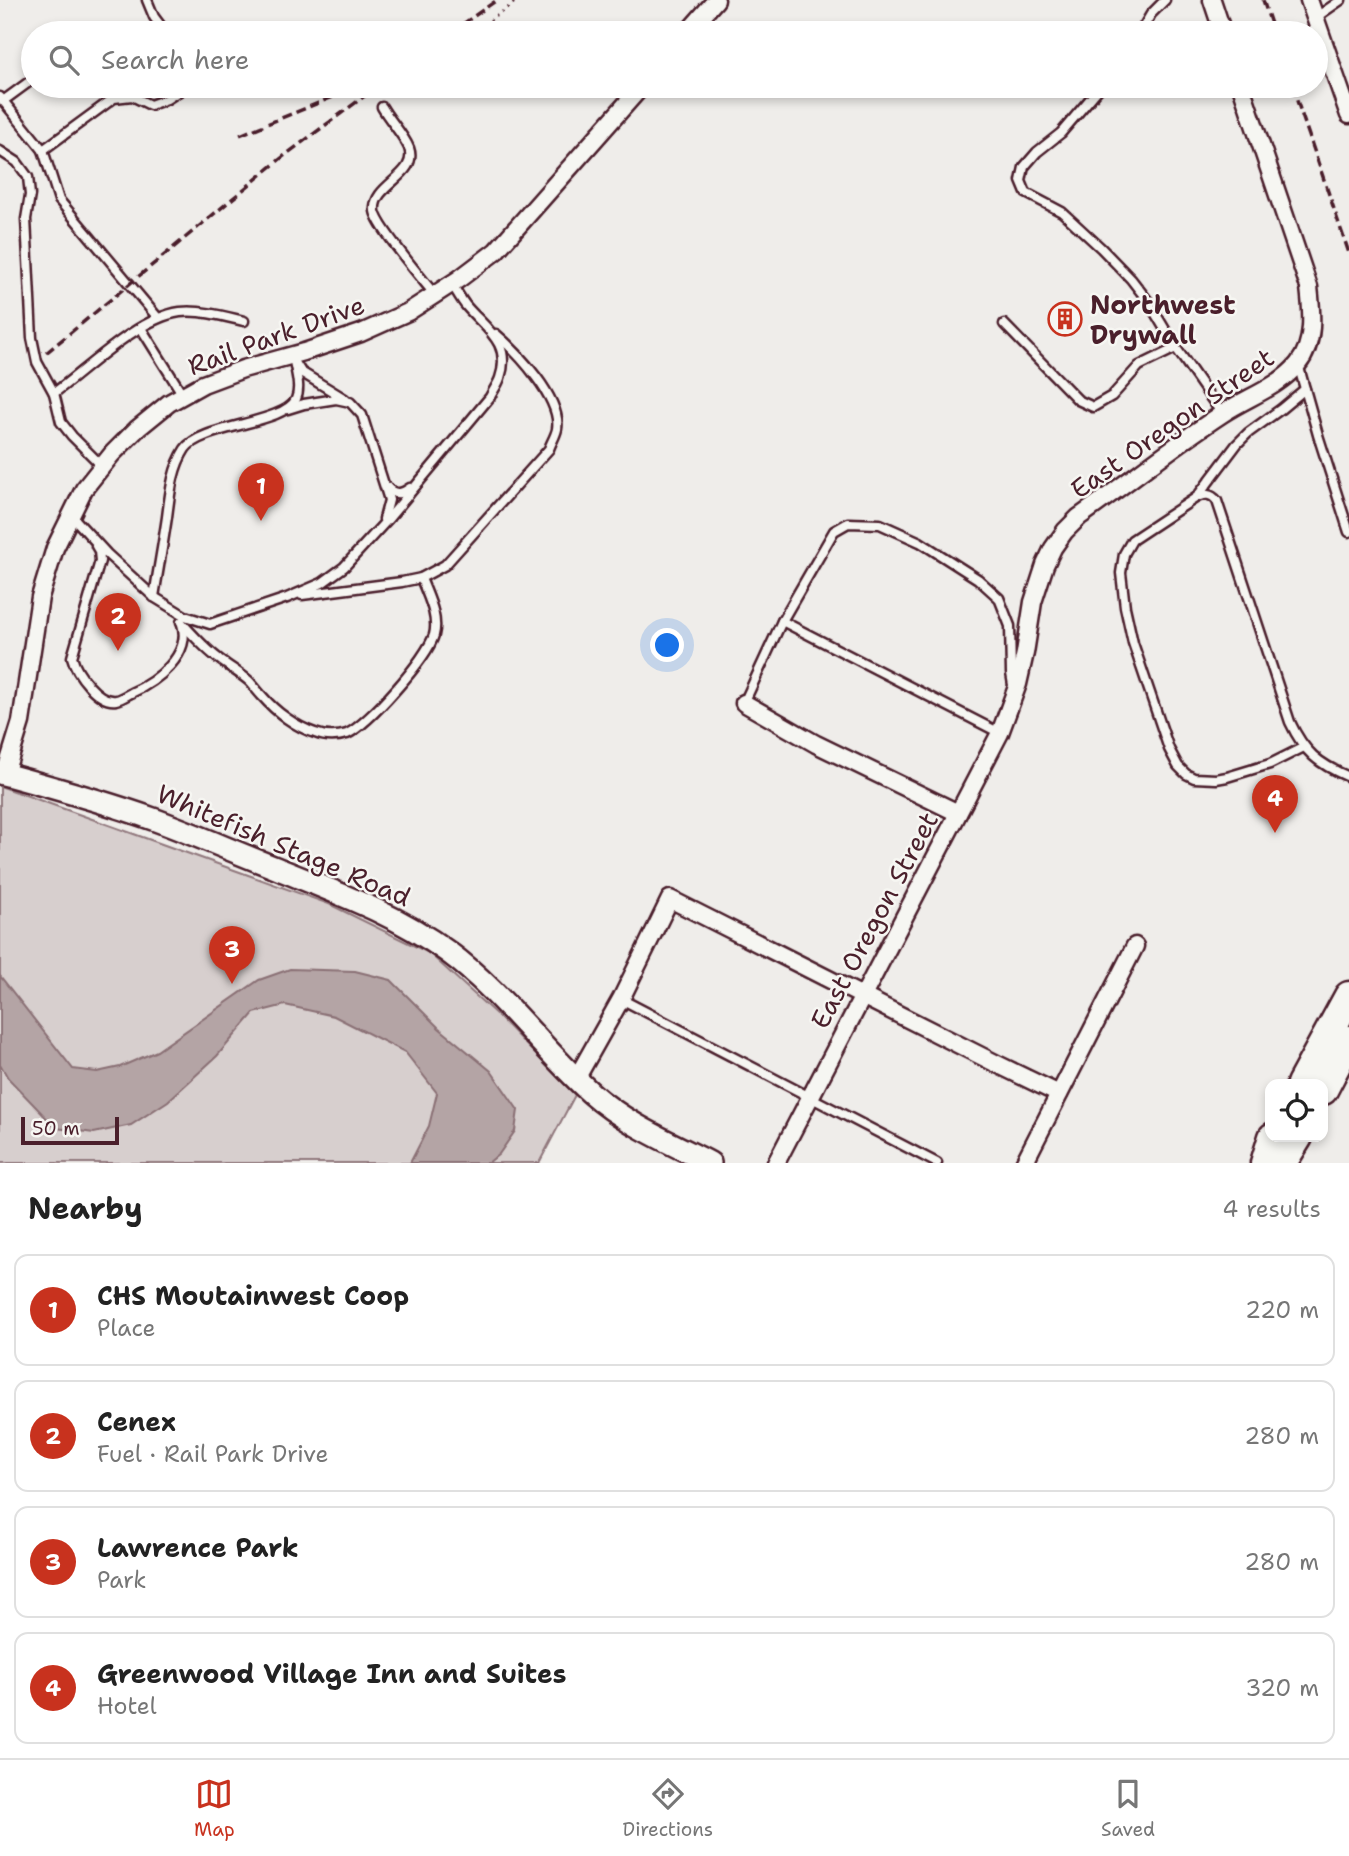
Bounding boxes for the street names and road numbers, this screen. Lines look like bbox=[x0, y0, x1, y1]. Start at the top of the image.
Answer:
street label: Rail Park Drive bbox=[183, 287, 369, 383]
street label: East Oregon Street bbox=[1063, 340, 1281, 506]
street label: Whitefish Stage Road bbox=[152, 776, 416, 914]
street label: East Oregon Street bbox=[802, 805, 946, 1035]

